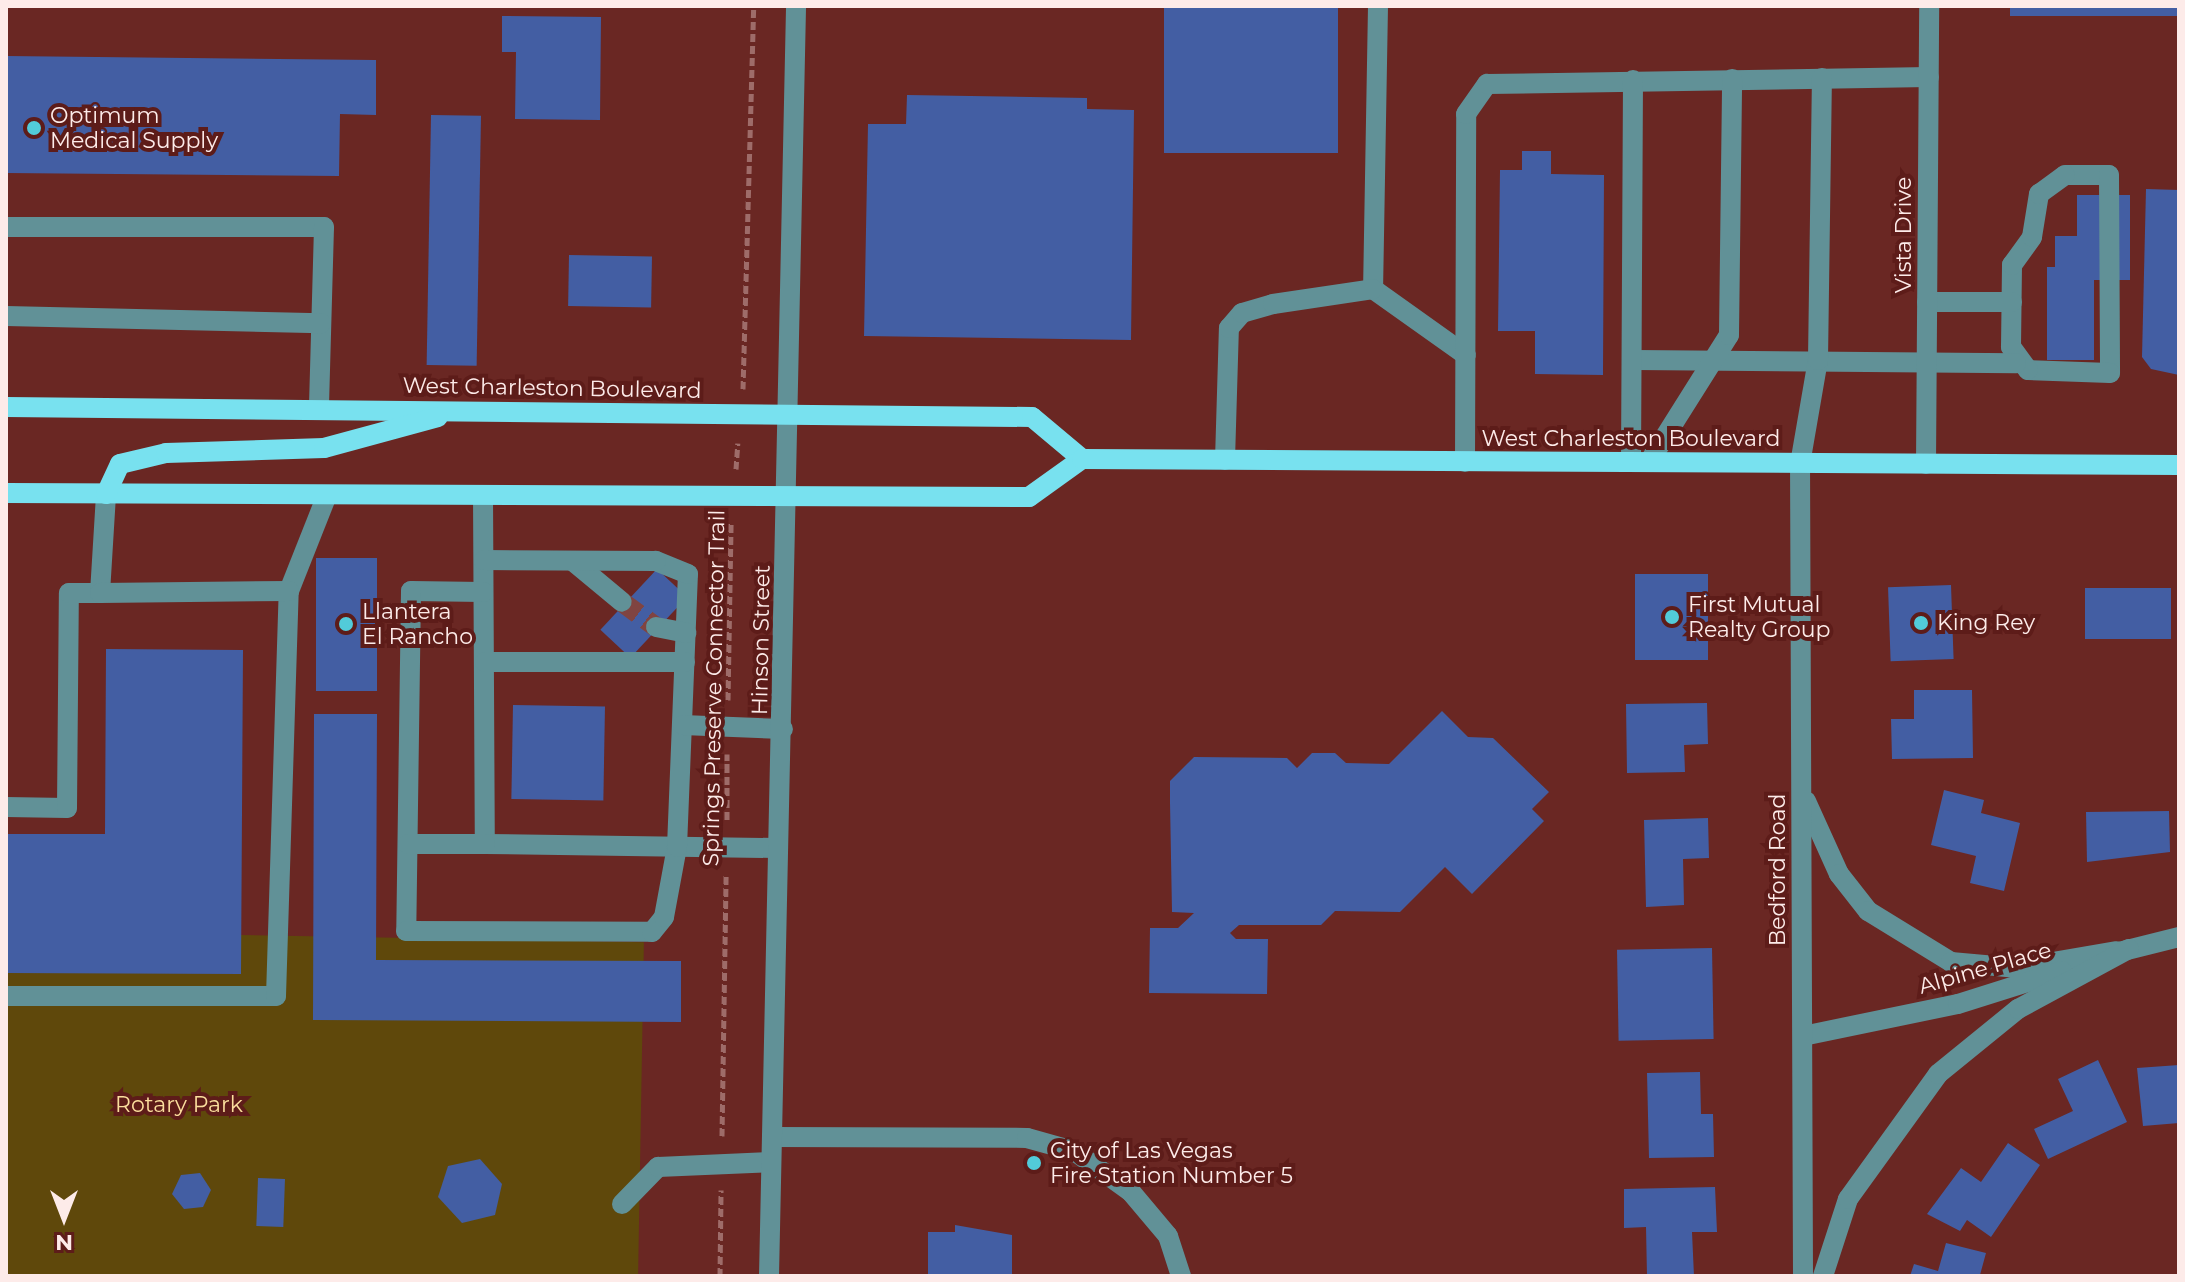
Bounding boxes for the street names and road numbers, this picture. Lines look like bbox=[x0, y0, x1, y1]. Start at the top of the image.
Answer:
street label: Vista Drive bbox=[1891, 177, 1917, 293]
street label: West Charleston Boulevard bbox=[402, 372, 702, 404]
street label: West Charleston Boulevard bbox=[1481, 426, 1781, 452]
street label: Springs Preserve Connector Trail bbox=[698, 509, 730, 867]
street label: Hinson Street bbox=[746, 565, 776, 715]
street label: Bedford Road bbox=[1765, 794, 1791, 946]
street label: Alpine Place bbox=[1916, 936, 2054, 1000]

